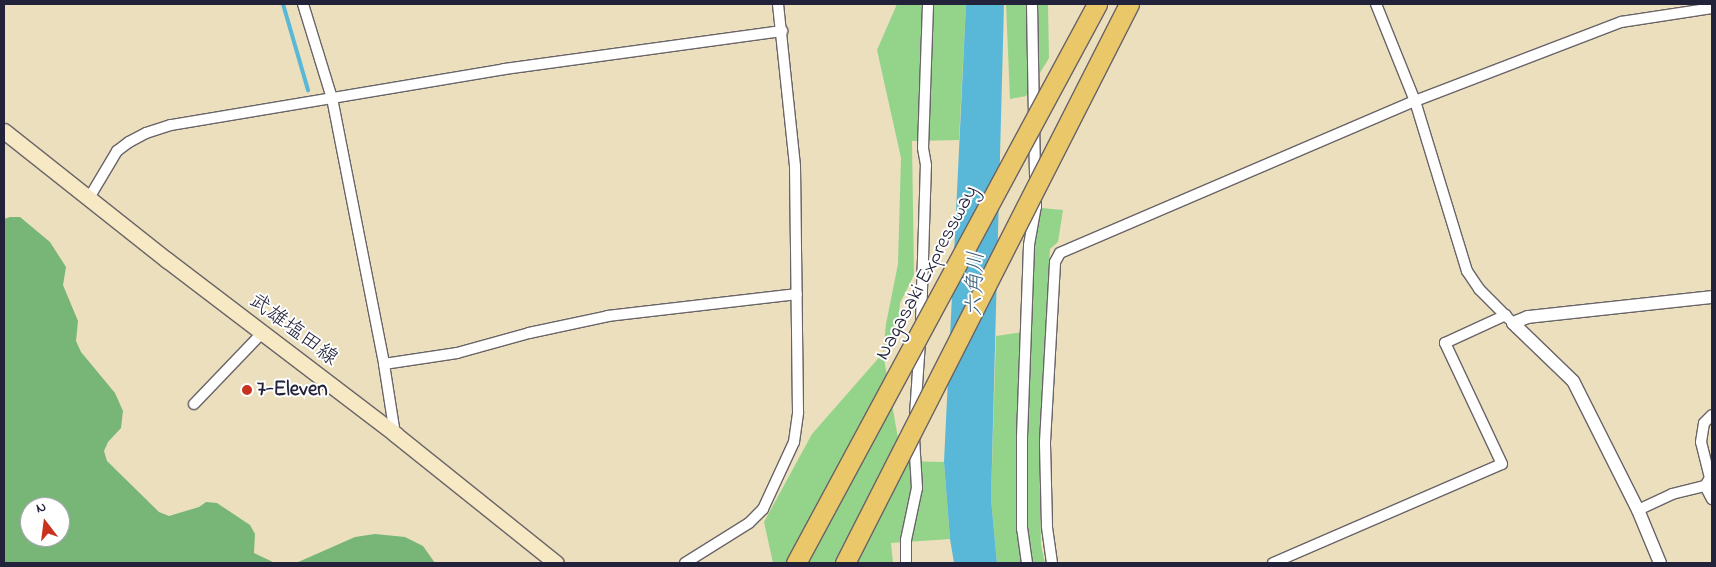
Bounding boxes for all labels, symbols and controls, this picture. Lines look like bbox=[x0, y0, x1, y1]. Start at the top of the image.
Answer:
street label: Nagasaki Expressway bbox=[870, 181, 984, 365]
water label: 六角川 bbox=[963, 251, 991, 317]
street label: 武雄塩田線 bbox=[243, 288, 343, 372]
place label: 7-Eleven bbox=[257, 377, 328, 403]
marker: 7-Eleven bbox=[241, 384, 253, 396]
north arrow bbox=[20, 497, 70, 547]
text: N bbox=[34, 497, 49, 519]

